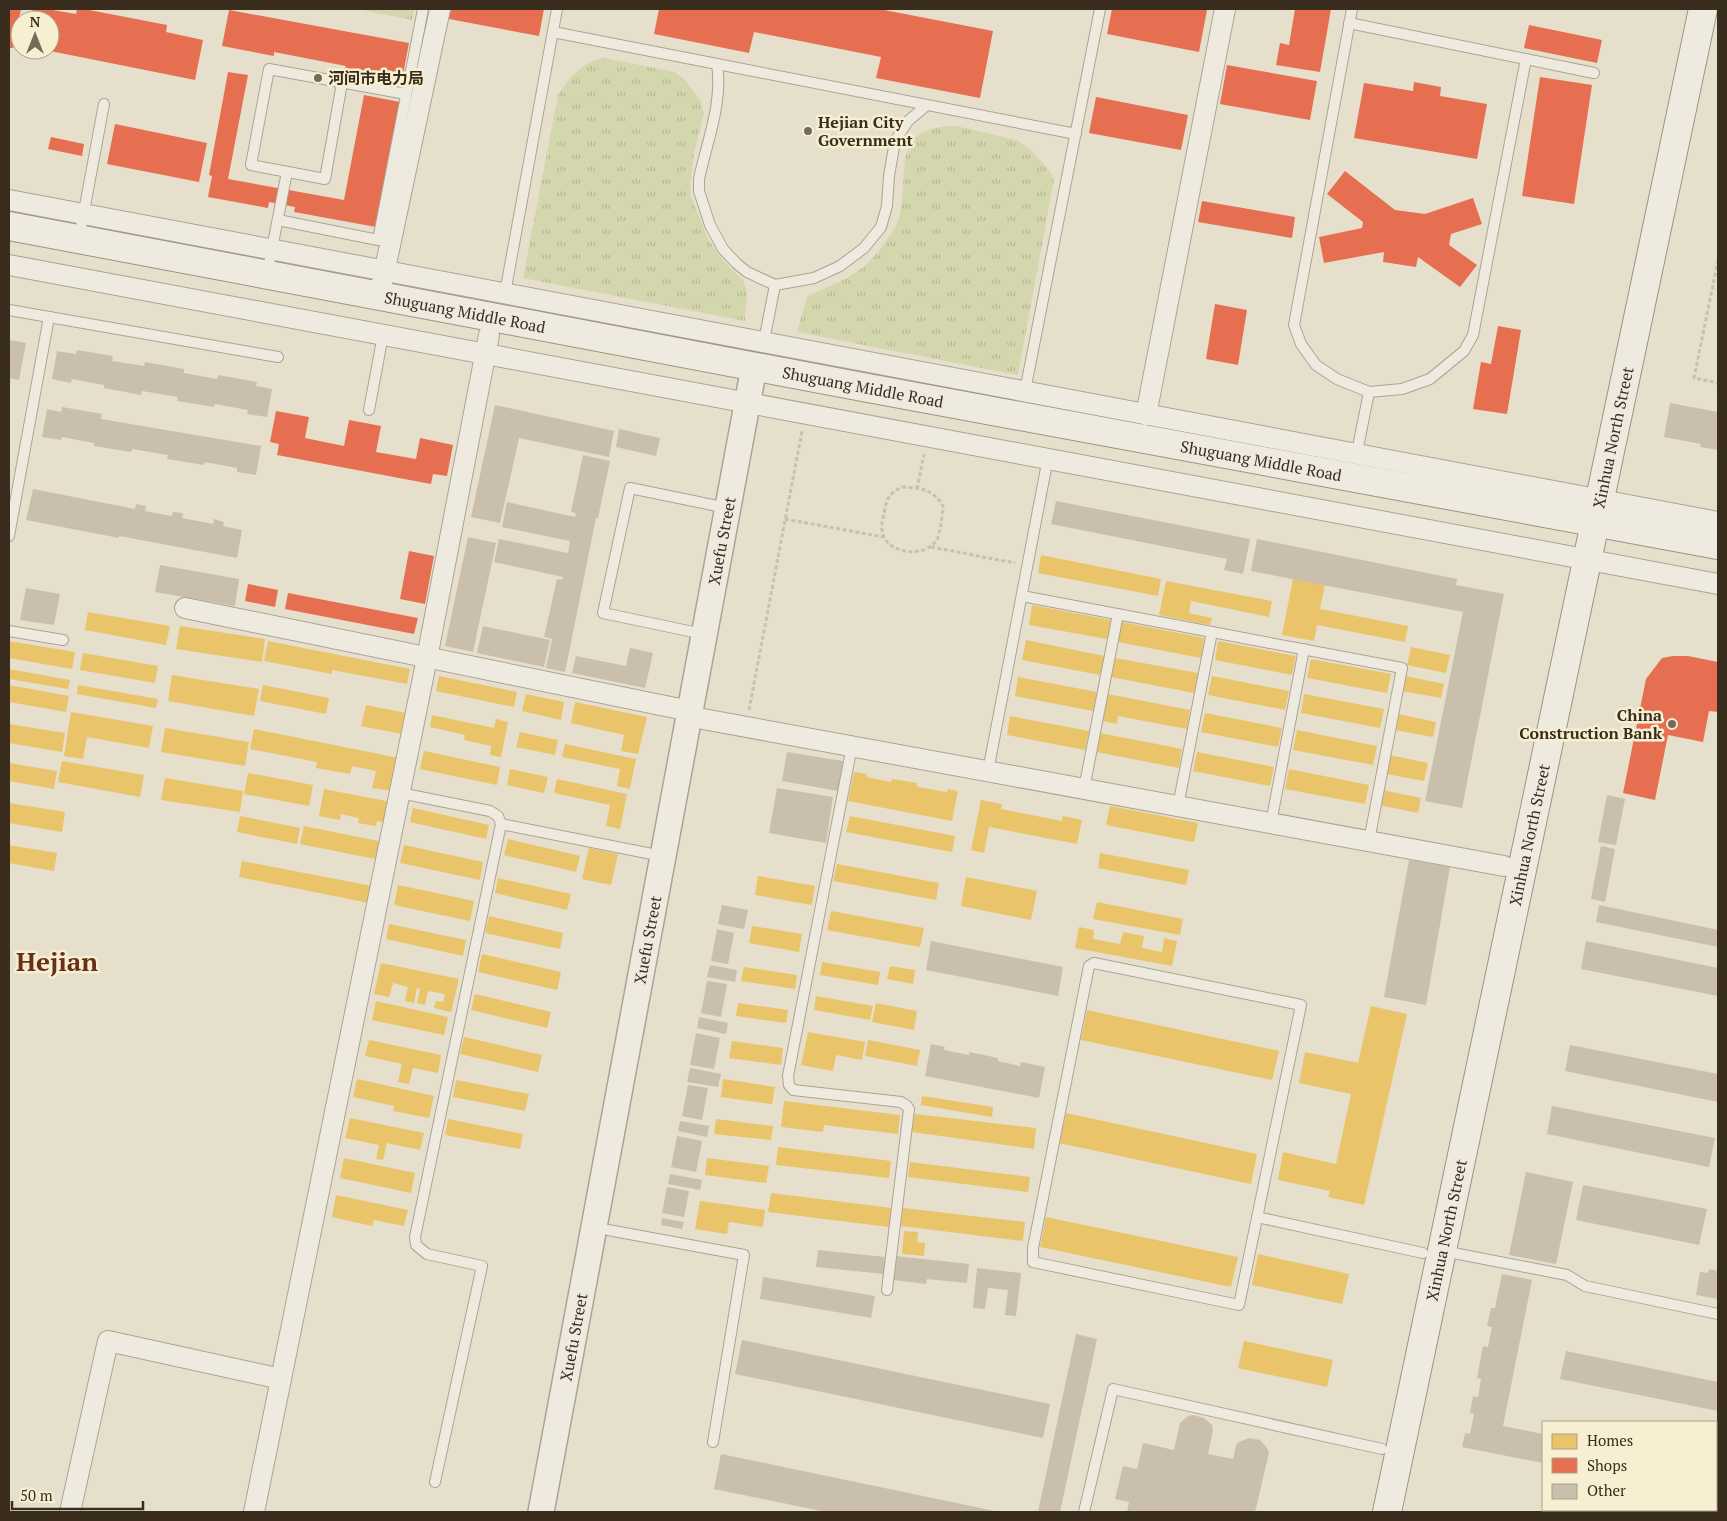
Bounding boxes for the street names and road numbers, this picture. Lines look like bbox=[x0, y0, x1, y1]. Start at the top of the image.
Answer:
street label: Shuguang Middle Road bbox=[382, 286, 548, 338]
street label: Shuguang Middle Road bbox=[780, 361, 946, 413]
street label: Xinhua North Street bbox=[1587, 365, 1639, 510]
street label: Shuguang Middle Road bbox=[1179, 435, 1344, 486]
street label: Xuefu Street bbox=[703, 495, 741, 587]
street label: Xinhua North Street bbox=[1504, 762, 1555, 908]
street label: Xuefu Street bbox=[628, 894, 666, 986]
street label: Xinhua North Street bbox=[1421, 1157, 1472, 1303]
street label: Xuefu Street bbox=[555, 1291, 593, 1383]

